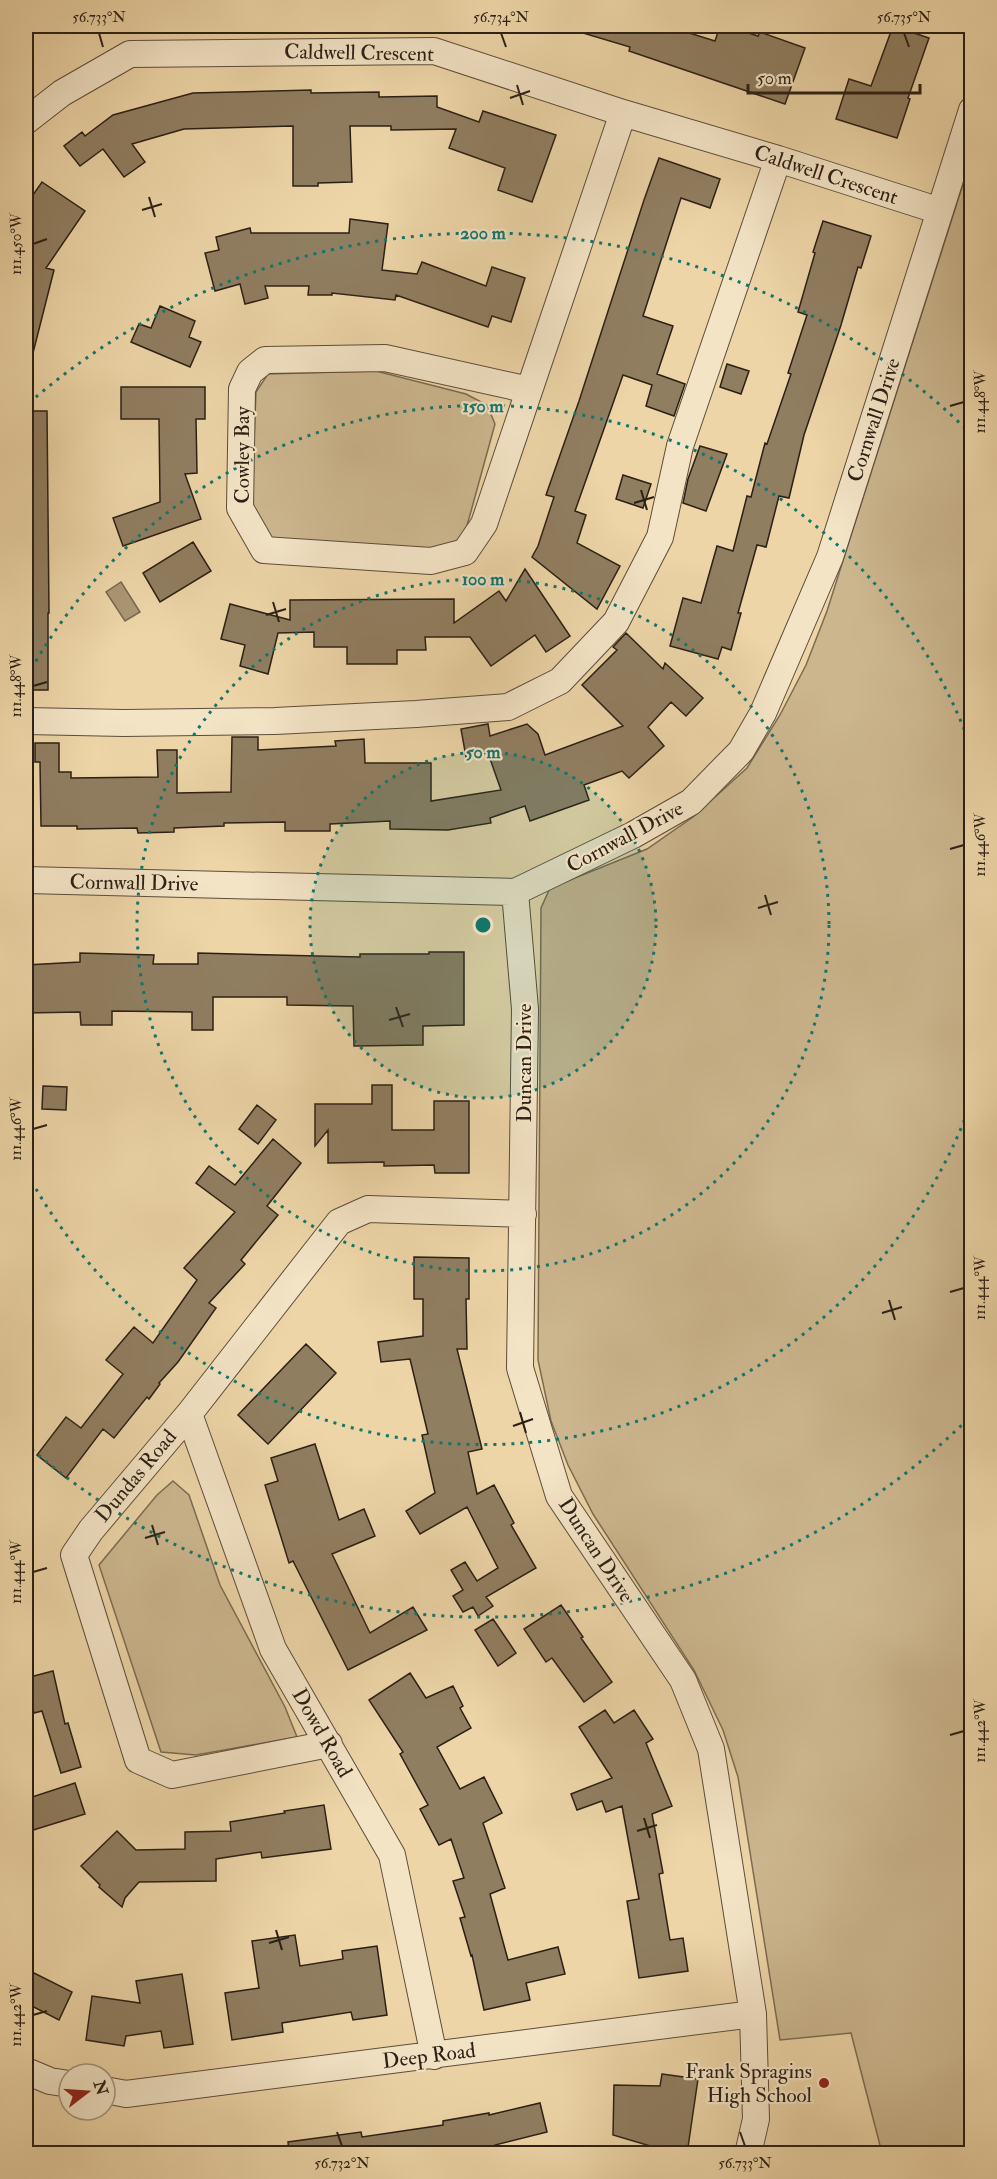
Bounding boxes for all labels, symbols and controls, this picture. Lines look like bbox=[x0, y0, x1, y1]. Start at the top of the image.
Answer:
text: 56.733°N bbox=[72, 8, 126, 27]
text: 56.734°N bbox=[473, 8, 529, 27]
text: 56.735°N bbox=[877, 8, 932, 27]
street label: Caldwell Crescent bbox=[284, 38, 434, 68]
scale bar bbox=[748, 57, 920, 95]
text: 50 m bbox=[757, 67, 792, 90]
street label: Caldwell Crescent bbox=[751, 139, 902, 211]
text: 111.450°W bbox=[7, 212, 26, 275]
text: 200 m bbox=[460, 222, 507, 245]
street label: Cornwall Drive bbox=[841, 354, 907, 485]
text: 111.448°W bbox=[971, 370, 990, 433]
text: 150 m bbox=[462, 395, 505, 418]
street label: Cowley Bay bbox=[229, 406, 256, 504]
text: 100 m bbox=[462, 568, 505, 591]
text: 111.448°W bbox=[7, 654, 26, 717]
text: 50 m bbox=[466, 741, 501, 764]
street label: Cornwall Drive bbox=[562, 795, 688, 879]
text: 111.446°W bbox=[971, 813, 990, 877]
street label: Cornwall Drive bbox=[69, 868, 199, 898]
centre of rings bbox=[473, 915, 493, 935]
street label: Duncan Drive bbox=[511, 1003, 538, 1123]
text: 111.446°W bbox=[7, 1097, 26, 1161]
text: 111.444°W bbox=[971, 1255, 990, 1320]
street label: Dundas Road bbox=[89, 1423, 183, 1528]
street label: Duncan Drive bbox=[552, 1493, 640, 1608]
text: 111.444°W bbox=[7, 1539, 26, 1604]
street label: Dowd Road bbox=[286, 1684, 359, 1783]
text: 111.442°W bbox=[971, 1699, 990, 1763]
text: 111.442°W bbox=[7, 1983, 26, 2047]
street label: Deep Road bbox=[381, 2037, 478, 2075]
place label: Frank Spragins High School bbox=[685, 2058, 813, 2109]
north arrow bbox=[57, 2062, 117, 2122]
marker: Frank Spragins High School bbox=[817, 2076, 831, 2090]
text: N bbox=[88, 2077, 112, 2098]
text: 56.732°N bbox=[314, 2154, 370, 2173]
text: 56.733°N bbox=[718, 2154, 772, 2173]

